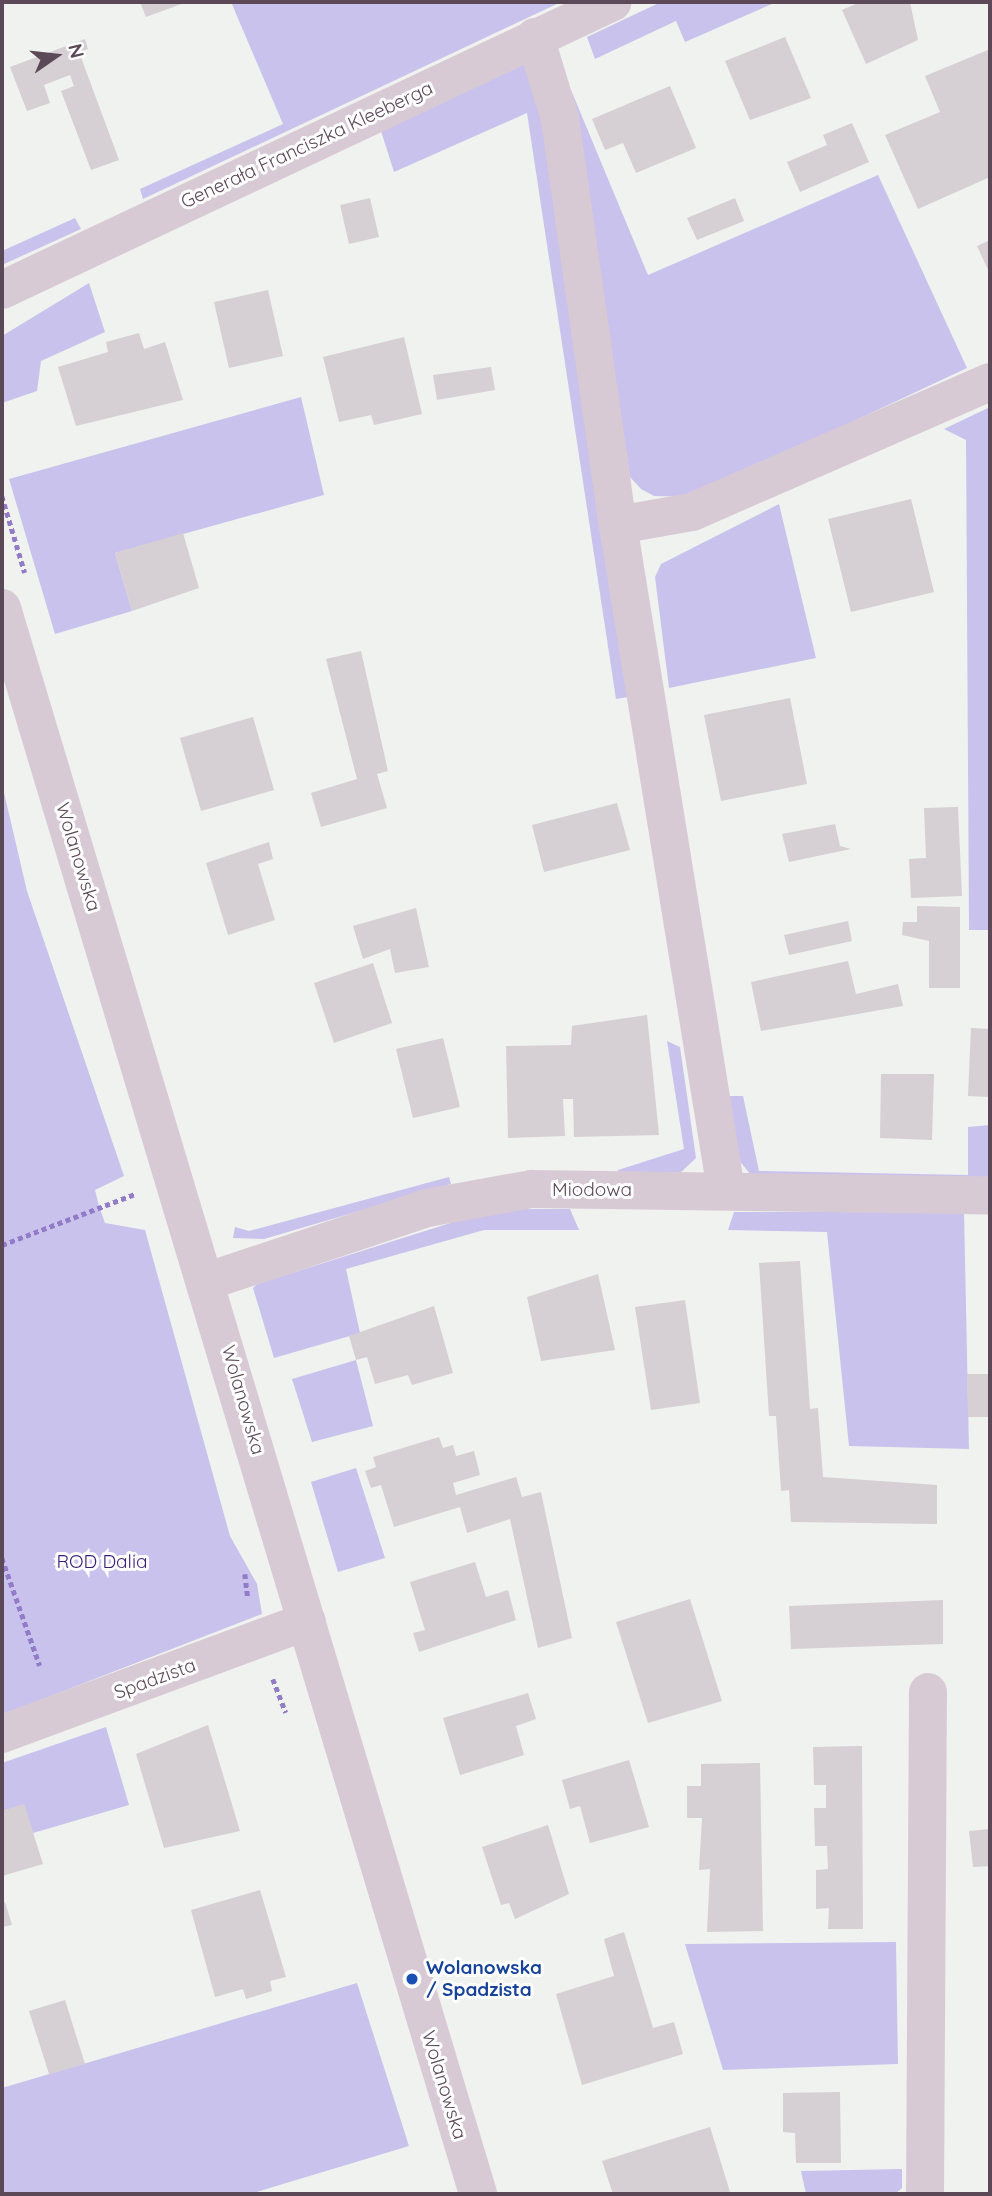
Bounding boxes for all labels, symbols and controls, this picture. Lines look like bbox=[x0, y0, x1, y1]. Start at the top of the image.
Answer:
north arrow bbox=[21, 21, 91, 91]
text: N bbox=[63, 41, 90, 61]
street label: Generała Franciszka Kleeberga bbox=[177, 77, 437, 213]
street label: Wolanowska bbox=[51, 800, 105, 914]
street label: Miodowa bbox=[552, 1179, 632, 1201]
street label: Wolanowska bbox=[217, 1343, 269, 1457]
park label: ROD Dalia bbox=[56, 1551, 148, 1573]
street label: Spadzista bbox=[111, 1654, 199, 1704]
place label: Wolanowska / Spadzista bbox=[426, 1957, 542, 2001]
marker: Wolanowska / Spadzista bbox=[404, 1971, 420, 1987]
street label: Wolanowska bbox=[417, 2028, 471, 2142]

